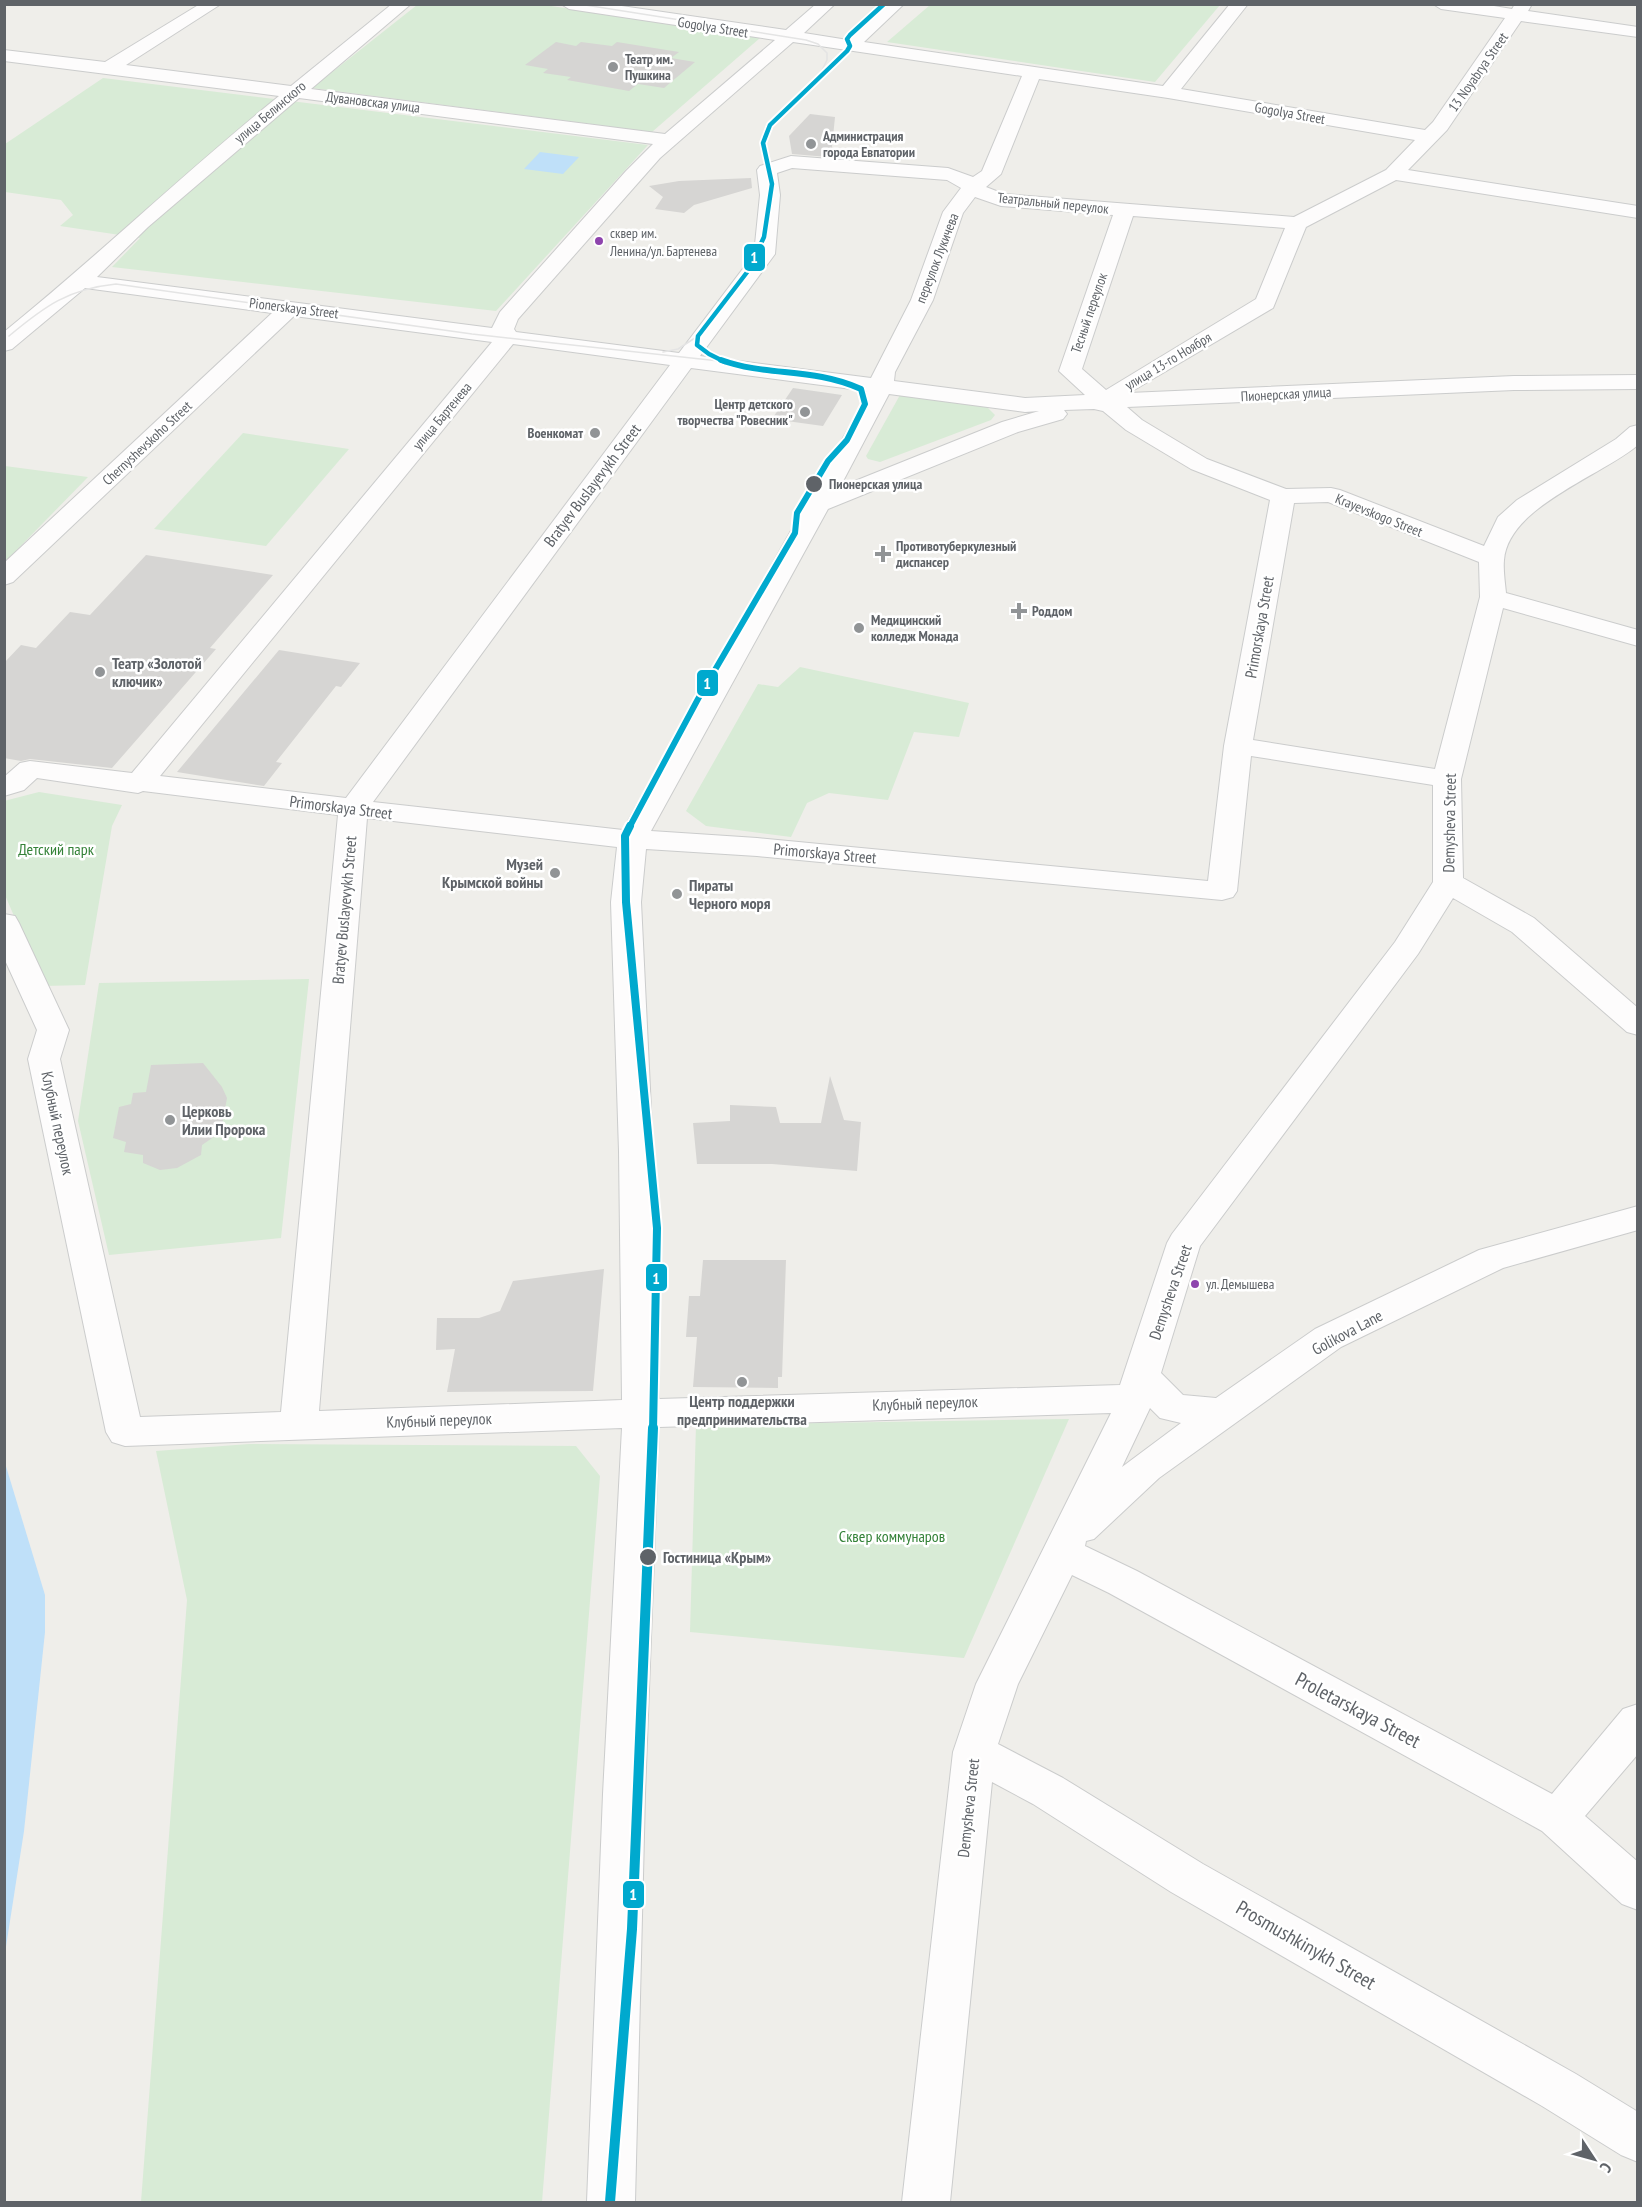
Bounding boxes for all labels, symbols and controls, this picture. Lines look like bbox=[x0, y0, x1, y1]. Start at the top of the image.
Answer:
street label: Gogolya Street bbox=[676, 13, 750, 41]
street label: 13 Noyabrya Street bbox=[1444, 29, 1512, 115]
place label: Театр им. Пушкина bbox=[625, 50, 673, 84]
marker: Театр им. Пушкина bbox=[606, 60, 620, 74]
street label: улица Белинского bbox=[231, 77, 309, 147]
street label: Дувановская улица bbox=[325, 87, 421, 117]
street label: Gogolya Street bbox=[1253, 98, 1327, 128]
place label: Администрация города Евпатории bbox=[822, 127, 915, 161]
marker: Администрация города Евпатории bbox=[804, 137, 818, 151]
street label: Театральный переулок bbox=[996, 188, 1110, 218]
street label: переулок Лукичева bbox=[912, 210, 962, 306]
place label: сквер им. Ленина/ул. Бартенева bbox=[609, 224, 717, 260]
marker: сквер им. Ленина/ул. Бартенева bbox=[593, 235, 605, 247]
line badge: 1 bbox=[743, 243, 766, 272]
text: 1 bbox=[750, 247, 758, 267]
street label: Тесный переулок bbox=[1067, 270, 1111, 356]
street label: Pionerskaya Street bbox=[248, 294, 340, 322]
street label: улица 13-го Ноября bbox=[1121, 328, 1215, 394]
street label: улица Бартенева bbox=[409, 379, 475, 453]
street label: Пионерская улица bbox=[1240, 383, 1332, 405]
place label: Центр детского творчества "Ровесник" bbox=[677, 395, 793, 429]
street label: Chernyshevskoho Street bbox=[99, 397, 196, 489]
marker: Центр детского творчества "Ровесник" bbox=[798, 405, 812, 419]
street label: Bratyev Buslayevykh Street bbox=[539, 419, 645, 550]
place label: Военкомат bbox=[528, 424, 583, 442]
marker: Военкомат bbox=[588, 426, 602, 440]
marker: Пионерская улица bbox=[804, 474, 824, 494]
place label: Пионерская улица bbox=[829, 475, 922, 493]
street label: Krayevskogo Street bbox=[1333, 489, 1425, 541]
place label: Противотуберкулезный диспансер bbox=[895, 537, 1016, 571]
marker: Противотуберкулезный диспансер bbox=[874, 545, 892, 563]
street label: Primorskaya Street bbox=[1240, 574, 1278, 680]
marker: Роддом bbox=[1010, 602, 1028, 620]
place label: Роддом bbox=[1032, 602, 1072, 620]
place label: Медицинский колледж Монада bbox=[871, 611, 959, 645]
marker: Медицинский колледж Монада bbox=[852, 621, 866, 635]
place label: Театр «Золотой ключик» bbox=[112, 653, 202, 691]
marker: Театр «Золотой ключик» bbox=[93, 665, 107, 679]
line badge: 1 bbox=[696, 669, 719, 697]
text: 1 bbox=[703, 673, 711, 693]
street label: Demysheva Street bbox=[1438, 773, 1460, 873]
street label: Primorskaya Street bbox=[289, 791, 394, 823]
street label: Bratyev Buslayevykh Street bbox=[328, 834, 360, 985]
park label: Детский парк bbox=[18, 839, 95, 859]
street label: Primorskaya Street bbox=[773, 839, 878, 868]
place label: Музей Крымской войны bbox=[442, 854, 543, 892]
marker: Музей Крымской войны bbox=[548, 866, 562, 880]
place label: Пираты Черного моря bbox=[689, 875, 771, 913]
marker: Пираты Черного моря bbox=[670, 887, 684, 901]
street label: Клубный переулок bbox=[37, 1069, 79, 1177]
place label: Церковь Илии Пророка bbox=[182, 1101, 266, 1139]
marker: Церковь Илии Пророка bbox=[163, 1113, 177, 1127]
street label: Demysheva Street bbox=[1144, 1241, 1196, 1342]
line badge: 1 bbox=[645, 1263, 668, 1292]
text: 1 bbox=[652, 1268, 660, 1288]
place label: ул. Демышева bbox=[1206, 1275, 1274, 1293]
marker: ул. Демышева bbox=[1189, 1278, 1201, 1290]
street label: Golikova Lane bbox=[1308, 1305, 1386, 1359]
marker: Центр поддержки предпринимательства bbox=[735, 1375, 749, 1389]
place label: Центр поддержки предпринимательства bbox=[677, 1391, 807, 1429]
street label: Клубный переулок bbox=[872, 1391, 979, 1415]
street label: Клубный переулок bbox=[386, 1408, 493, 1432]
park label: Сквер коммунаров bbox=[839, 1526, 945, 1546]
marker: Гостиница «Крым» bbox=[638, 1547, 658, 1567]
place label: Гостиница «Крым» bbox=[663, 1547, 772, 1567]
street label: Proletarskaya Street bbox=[1291, 1666, 1426, 1754]
street label: Demysheva Street bbox=[953, 1757, 983, 1858]
line badge: 1 bbox=[622, 1880, 645, 1909]
text: 1 bbox=[629, 1884, 637, 1904]
street label: Prosmushkinykh Street bbox=[1231, 1894, 1381, 1996]
north arrow bbox=[1564, 2129, 1624, 2189]
text: С bbox=[1595, 2159, 1616, 2177]

